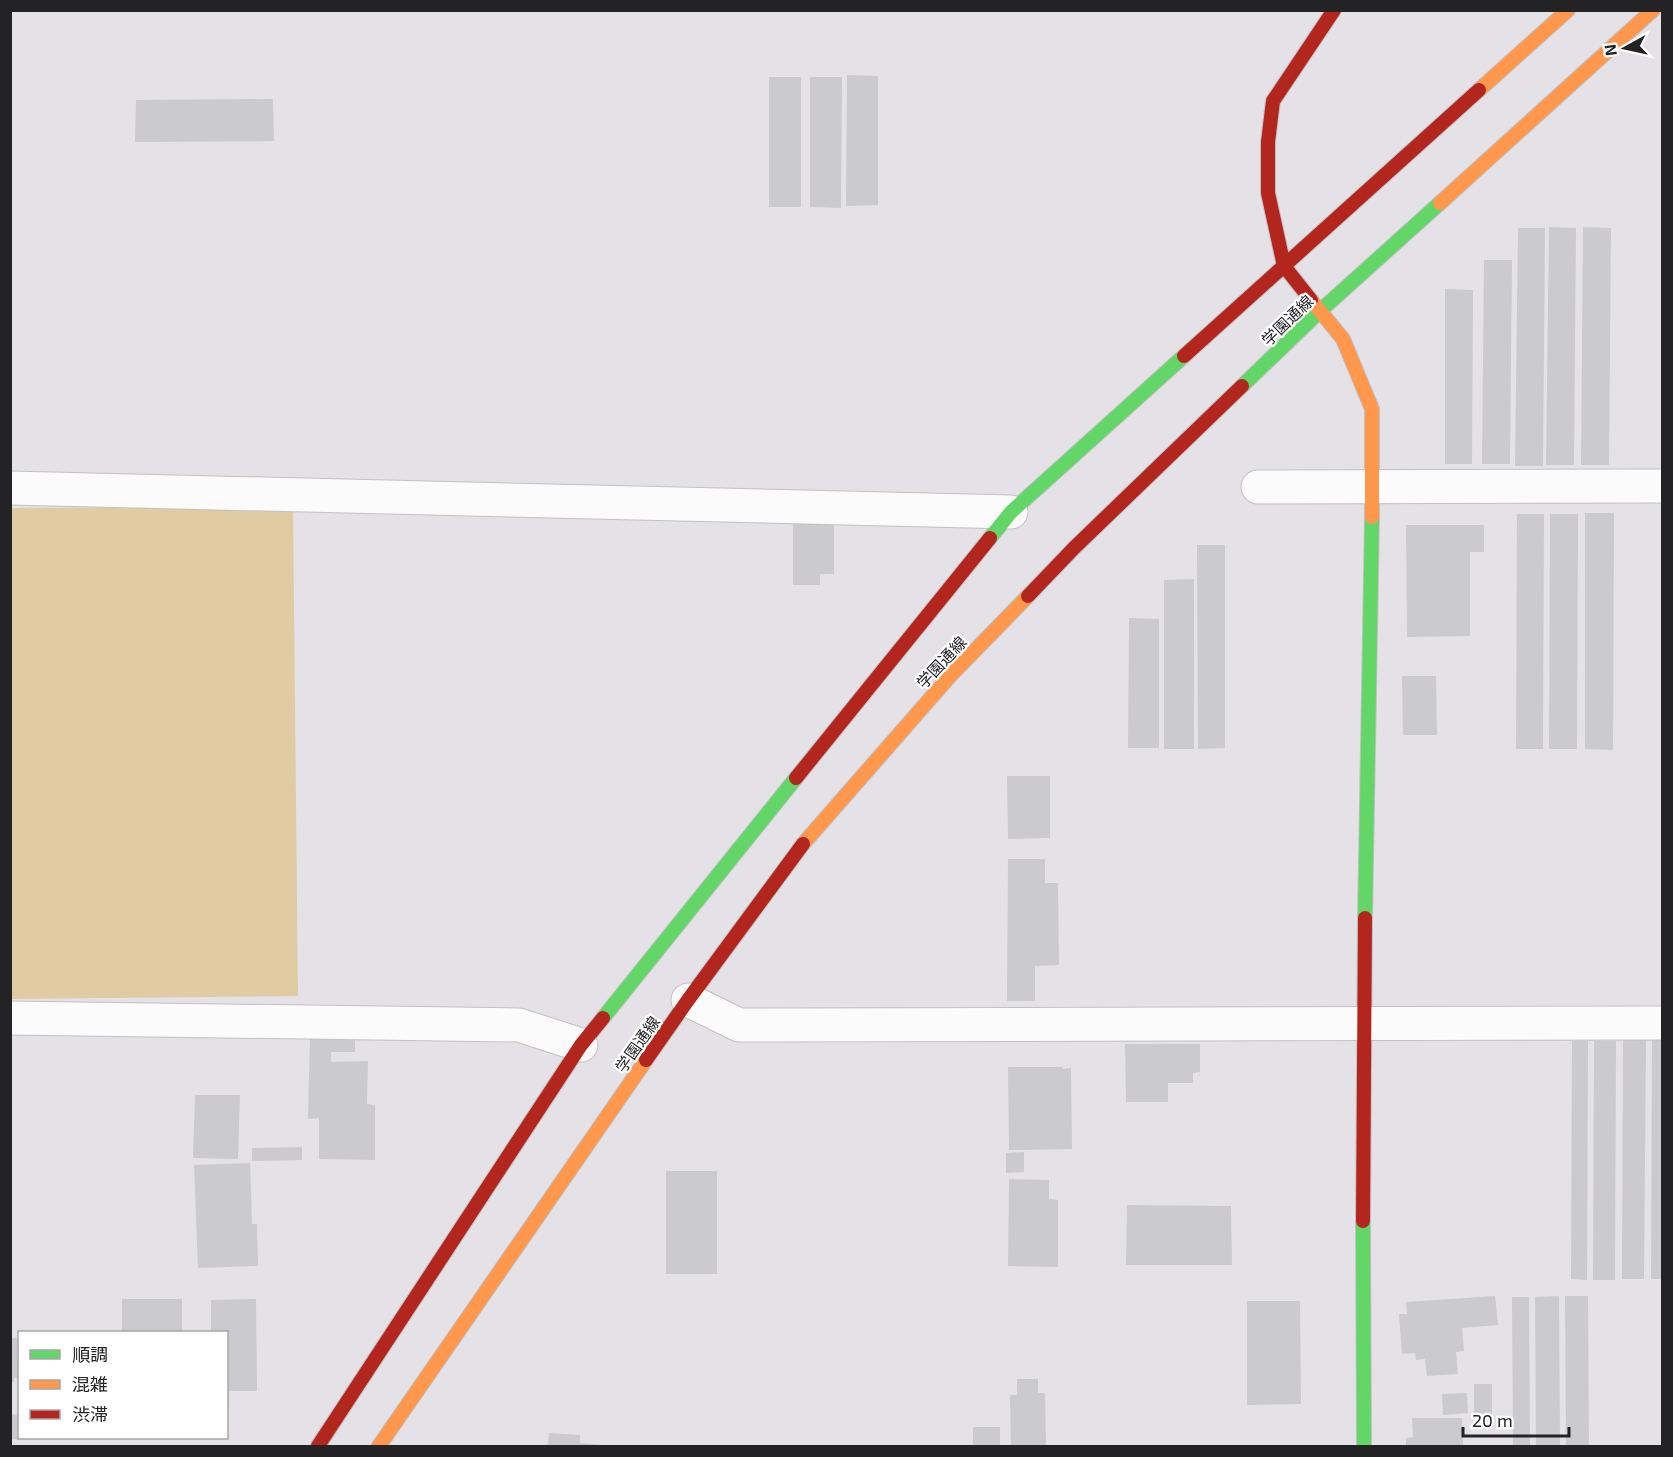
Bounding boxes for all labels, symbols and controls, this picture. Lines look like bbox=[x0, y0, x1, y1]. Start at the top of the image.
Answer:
north arrow bbox=[1595, 18, 1655, 78]
text: N bbox=[1599, 43, 1620, 57]
street label: 学園通線 bbox=[1257, 291, 1317, 349]
street label: 学園通線 bbox=[912, 632, 970, 692]
street label: 学園通線 bbox=[611, 1012, 663, 1076]
legend bbox=[18, 1331, 228, 1439]
text: 順調 bbox=[72, 1343, 108, 1365]
text: 混雑 bbox=[72, 1373, 108, 1395]
scale bar bbox=[1463, 1400, 1570, 1438]
text: 渋滞 bbox=[72, 1403, 108, 1425]
text: 20 m bbox=[1472, 1409, 1513, 1431]

